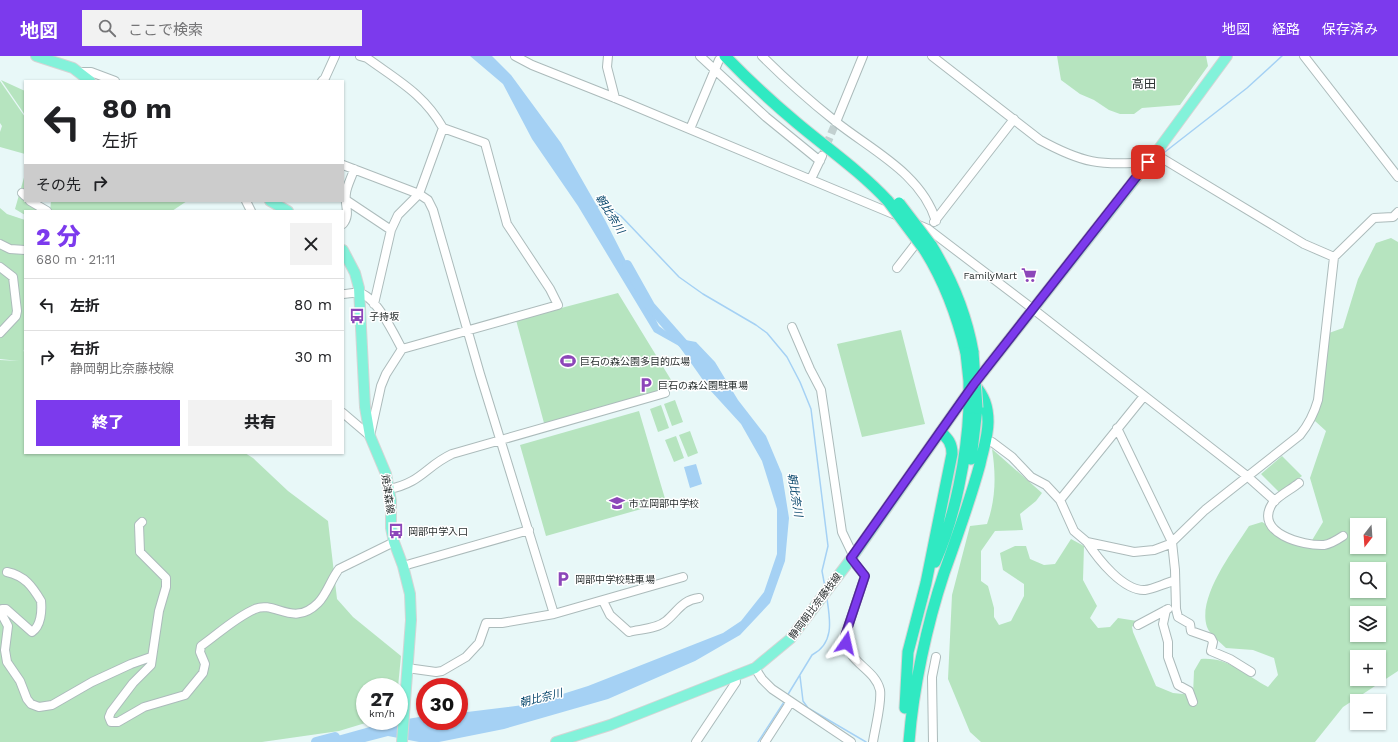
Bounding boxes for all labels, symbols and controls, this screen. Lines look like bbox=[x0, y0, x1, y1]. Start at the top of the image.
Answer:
search box bbox=[82, 10, 362, 46]
icon: search bbox=[96, 17, 118, 39]
text: 地図 bbox=[20, 19, 58, 42]
text: ここで検索 bbox=[128, 21, 203, 39]
text: 地図 bbox=[1222, 21, 1250, 37]
text: 経路 bbox=[1272, 21, 1300, 37]
text: 保存済み bbox=[1322, 21, 1378, 37]
district label: 高田 bbox=[1132, 77, 1156, 91]
text: 80 m bbox=[102, 92, 172, 125]
icon: left bbox=[36, 96, 88, 148]
text: 左折 bbox=[102, 130, 138, 151]
pin bbox=[1131, 145, 1165, 179]
icon: arrive bbox=[1137, 151, 1159, 173]
icon: right bbox=[89, 172, 111, 194]
text: その先 bbox=[36, 176, 81, 194]
water label: 朝比奈川 bbox=[593, 192, 628, 237]
text: 2 分 bbox=[36, 223, 81, 251]
button: close bbox=[290, 223, 332, 265]
text: 680 m · 21:11 bbox=[36, 252, 115, 267]
supermarket icon: FamilyMart bbox=[1020, 266, 1038, 284]
place label: FamilyMart bbox=[963, 270, 1018, 281]
icon: left bbox=[36, 294, 58, 316]
text: 80 m bbox=[294, 296, 332, 314]
text: 左折 bbox=[70, 297, 100, 315]
bus stop icon: 子持坂 bbox=[348, 307, 366, 325]
place label: 子持坂 bbox=[369, 311, 399, 322]
text: 右折 bbox=[70, 340, 100, 358]
icon: right bbox=[36, 346, 58, 368]
text: 30 m bbox=[295, 348, 332, 366]
sports icon: 巨石の森公園多目的広場 bbox=[559, 352, 577, 370]
place label: 巨石の森公園多目的広場 bbox=[580, 356, 690, 367]
text: 静岡朝比奈藤枝線 bbox=[70, 361, 174, 376]
parking icon: 巨石の森公園駐車場 bbox=[637, 376, 655, 394]
place label: 巨石の森公園駐車場 bbox=[658, 380, 748, 391]
button: 終了 bbox=[36, 400, 180, 446]
button: 共有 bbox=[188, 400, 332, 446]
water label: 朝比奈川 bbox=[785, 472, 805, 519]
street label: 焼津森線 bbox=[380, 473, 396, 515]
school or university icon: 市立岡部中学校 bbox=[608, 494, 626, 512]
place label: 市立岡部中学校 bbox=[629, 498, 699, 509]
north arrow bbox=[1350, 518, 1386, 554]
map controls bbox=[1350, 518, 1386, 730]
bus stop icon: 岡部中学入口 bbox=[387, 522, 405, 540]
place label: 岡部中学入口 bbox=[408, 526, 468, 537]
button: search bbox=[1350, 562, 1386, 598]
parking icon: 岡部中学校駐車場 bbox=[554, 570, 572, 588]
street label: 静岡朝比奈藤枝線 bbox=[787, 571, 843, 641]
place label: 岡部中学校駐車場 bbox=[575, 574, 655, 585]
button: layers bbox=[1350, 606, 1386, 642]
position arrow bbox=[825, 622, 867, 664]
button: + bbox=[1350, 650, 1386, 686]
speed limit sign: 30 bbox=[416, 678, 468, 730]
water label: 朝比奈川 bbox=[518, 686, 565, 710]
text: 27 bbox=[370, 687, 394, 711]
button: − bbox=[1350, 694, 1386, 730]
text: km/h bbox=[369, 708, 395, 719]

